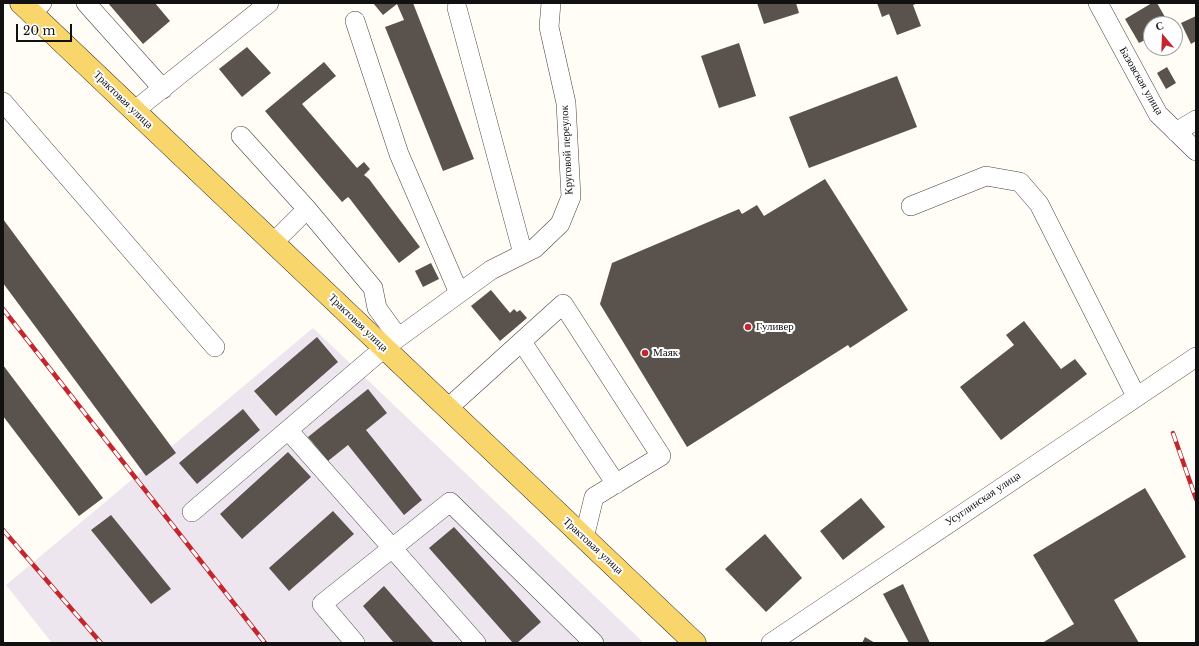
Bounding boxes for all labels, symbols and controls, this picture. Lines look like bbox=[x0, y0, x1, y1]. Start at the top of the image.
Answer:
scale bar bbox=[18, 16, 74, 42]
north arrow bbox=[1143, 16, 1183, 56]
text: С bbox=[1153, 18, 1165, 34]
text: 20 m bbox=[23, 23, 55, 38]
street label: Базовская улица bbox=[1116, 45, 1166, 117]
street label: Трактовая улица bbox=[91, 68, 155, 132]
street label: Круговой переулок bbox=[558, 105, 576, 195]
street label: Трактовая улица bbox=[326, 291, 390, 355]
place label: Гуливер bbox=[756, 320, 794, 334]
marker: Гуливер bbox=[743, 322, 753, 332]
place label: Маяк bbox=[653, 346, 678, 360]
marker: Маяк bbox=[640, 348, 650, 358]
street label: Усуглинская улица bbox=[943, 469, 1023, 529]
street label: Трактовая улица bbox=[560, 515, 626, 577]

